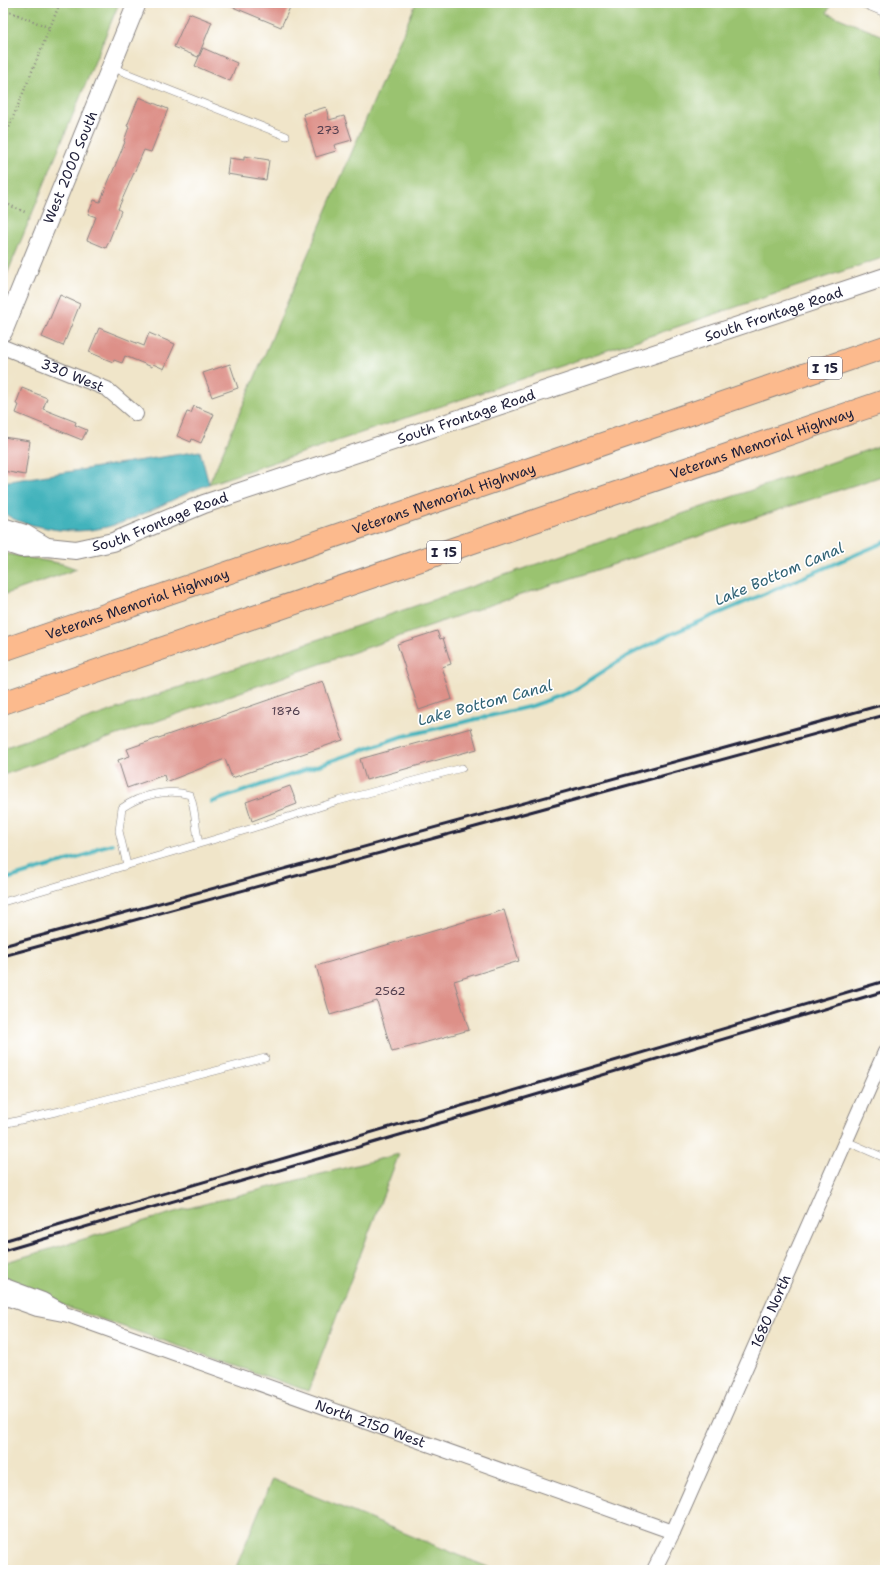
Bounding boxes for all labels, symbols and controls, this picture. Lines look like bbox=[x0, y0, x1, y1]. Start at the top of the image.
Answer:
street label: West 2000 South bbox=[39, 108, 101, 226]
house number: 273 bbox=[316, 122, 340, 138]
street label: South Frontage Road bbox=[702, 283, 845, 346]
street label: 330 West bbox=[38, 354, 107, 396]
road number: I 15 bbox=[808, 357, 842, 379]
street label: South Frontage Road bbox=[395, 385, 538, 448]
street label: Veterans Memorial Highway bbox=[668, 404, 856, 483]
street label: Veterans Memorial Highway bbox=[350, 459, 538, 538]
street label: South Frontage Road bbox=[90, 488, 230, 555]
water label: Lake Bottom Canal bbox=[711, 538, 847, 610]
road number: I 15 bbox=[427, 541, 461, 563]
street label: Veterans Memorial Highway bbox=[43, 564, 231, 644]
water label: Lake Bottom Canal bbox=[415, 675, 555, 731]
house number: 1876 bbox=[272, 703, 300, 719]
house number: 2562 bbox=[374, 983, 406, 999]
street label: 1680 North bbox=[746, 1272, 795, 1351]
street label: North 2150 West bbox=[313, 1395, 428, 1452]

